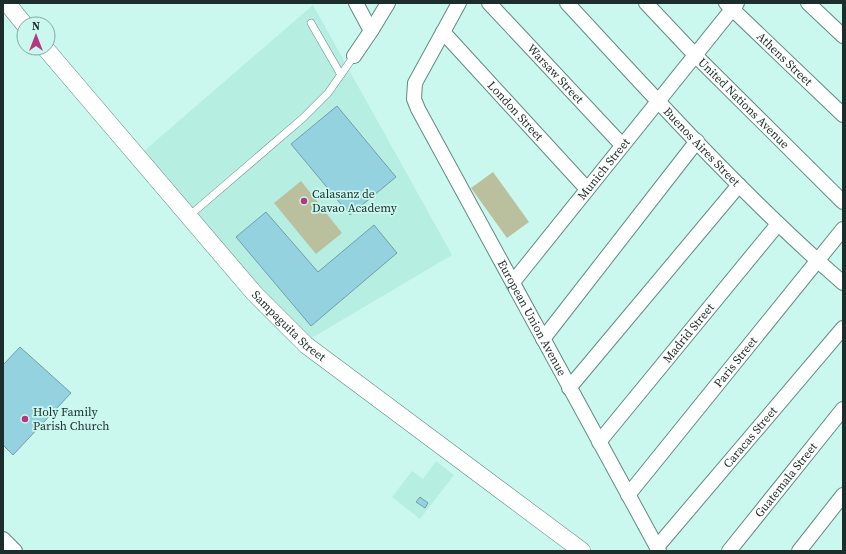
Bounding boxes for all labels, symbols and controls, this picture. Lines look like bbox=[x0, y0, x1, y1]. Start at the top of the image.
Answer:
north arrow bbox=[16, 16, 56, 56]
text: N bbox=[32, 19, 40, 34]
street label: Athens Street bbox=[753, 29, 816, 90]
street label: Warsaw Street bbox=[524, 41, 587, 107]
street label: United Nations Avenue bbox=[695, 54, 793, 152]
street label: London Street bbox=[484, 78, 547, 144]
street label: Buenos Aires Street bbox=[660, 104, 744, 190]
street label: Munich Street bbox=[574, 135, 634, 203]
place label: Calasanz de Davao Academy bbox=[312, 186, 398, 216]
marker: Calasanz de Davao Academy bbox=[299, 196, 309, 206]
street label: European Union Avenue bbox=[494, 257, 570, 379]
street label: Sampaguita Street bbox=[248, 287, 329, 365]
street label: Madrid Street bbox=[659, 300, 718, 366]
street label: Paris Street bbox=[710, 333, 761, 391]
street label: Caracas Street bbox=[720, 403, 781, 471]
place label: Holy Family Parish Church bbox=[33, 404, 109, 434]
marker: Holy Family Parish Church bbox=[20, 414, 30, 424]
street label: Guatemala Street bbox=[751, 439, 821, 521]

